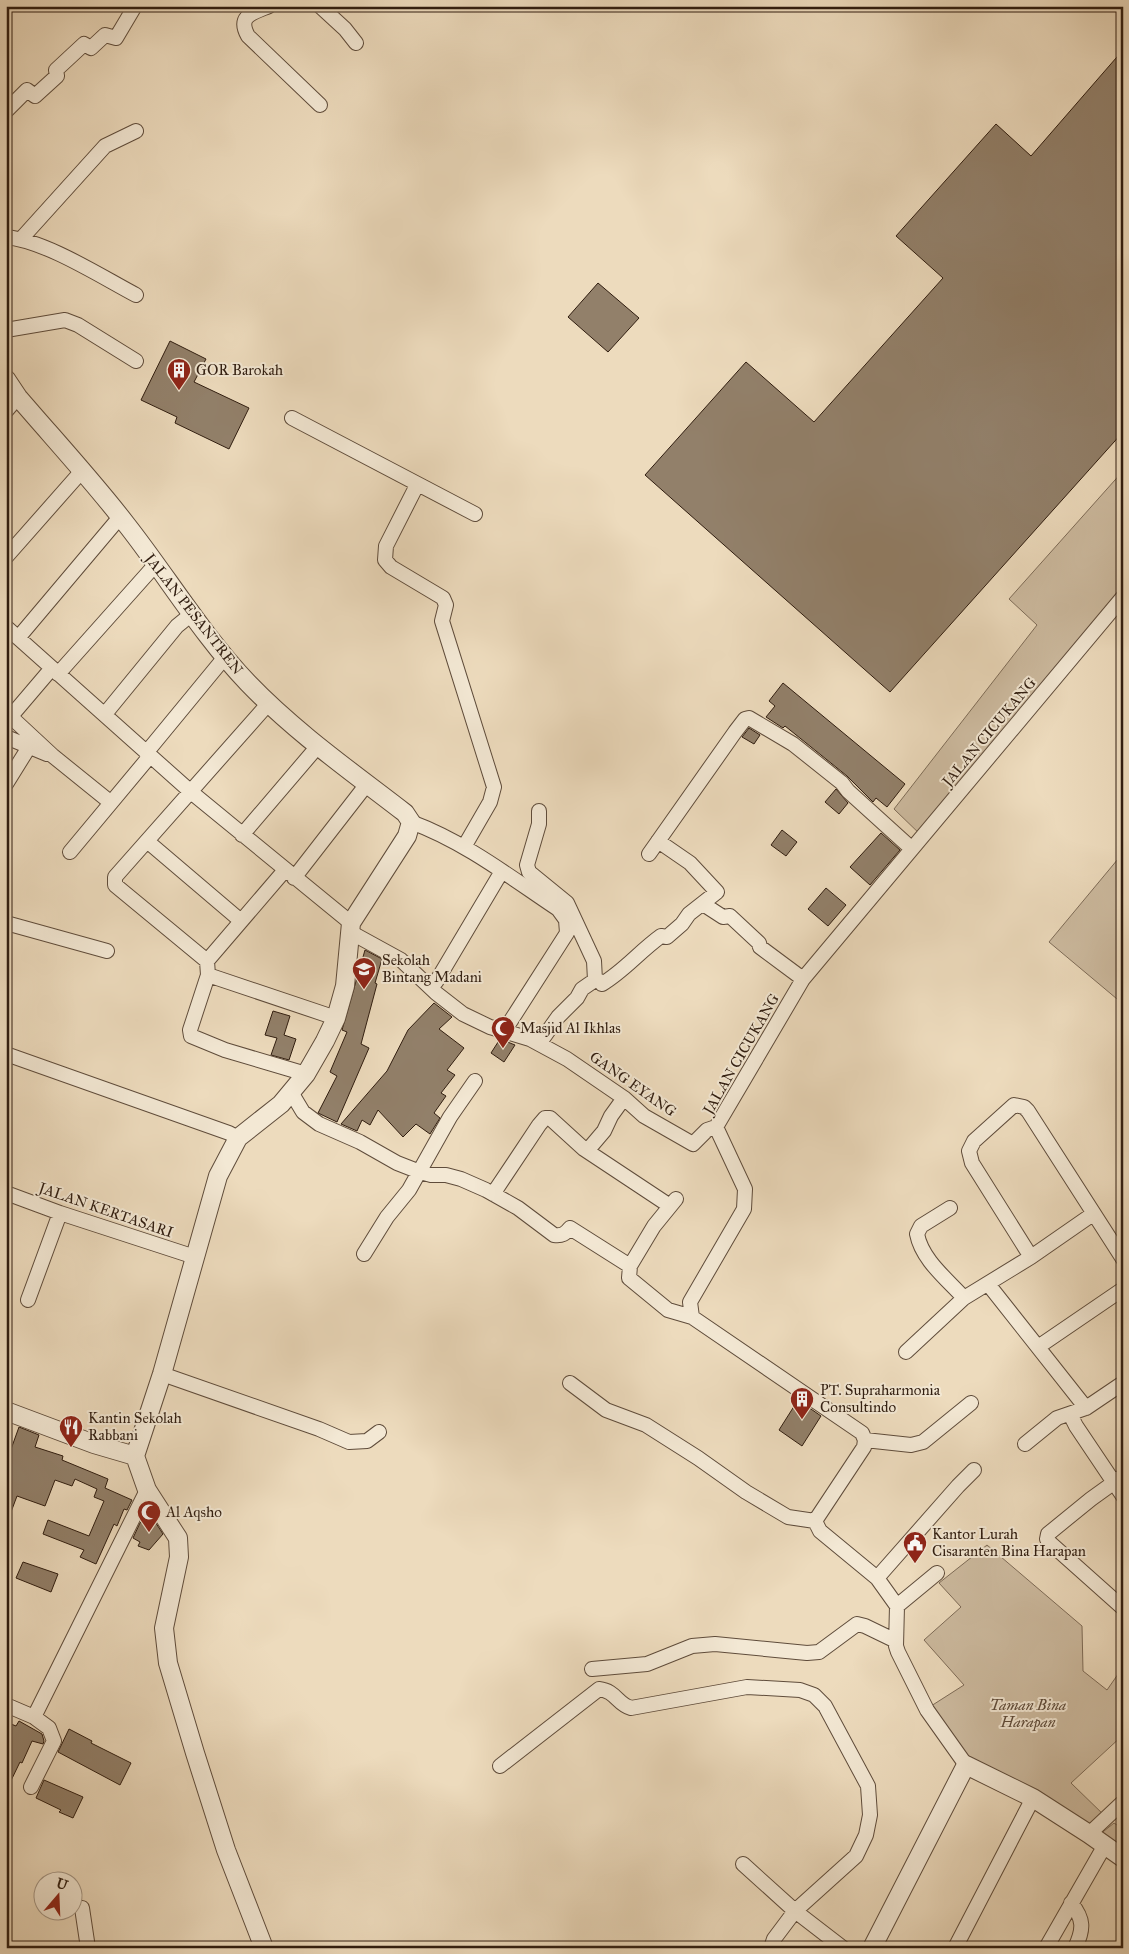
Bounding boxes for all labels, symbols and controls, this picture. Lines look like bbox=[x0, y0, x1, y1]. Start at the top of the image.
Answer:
building icon: GOR Barokah bbox=[166, 357, 192, 391]
place label: GOR Barokah bbox=[196, 361, 284, 379]
street label: JALAN PESANTREN bbox=[139, 548, 247, 679]
street label: JALAN CICUKANG bbox=[937, 674, 1041, 792]
place label: Sekolah Bintang Madani bbox=[382, 951, 482, 986]
school or university icon: Sekolah Bintang Madani bbox=[351, 956, 377, 990]
street label: JALAN CICUKANG bbox=[698, 990, 784, 1120]
mosque icon: Masjid Al Ikhlas bbox=[490, 1015, 516, 1049]
place label: Masjid Al Ikhlas bbox=[520, 1019, 621, 1037]
street label: GANG EYANG bbox=[586, 1048, 680, 1120]
street label: JALAN KERTASARI bbox=[34, 1178, 176, 1242]
place label: PT. Supraharmonia Consultindo bbox=[820, 1381, 941, 1416]
building icon: PT. Supraharmonia Consultindo bbox=[789, 1386, 815, 1420]
place label: Kantin Sekolah Rabbani bbox=[88, 1409, 182, 1444]
restaurant icon: Kantin Sekolah Rabbani bbox=[58, 1414, 84, 1448]
mosque icon: Al Aqsho bbox=[136, 1499, 162, 1533]
place label: Al Aqsho bbox=[165, 1503, 222, 1522]
place label: Kantor Lurah Cisaranten Bina Harapan bbox=[932, 1525, 1086, 1560]
public building icon: Kantor Lurah Cisaranten Bina Harapan bbox=[902, 1530, 928, 1564]
park label: Taman Bina Harapan bbox=[990, 1696, 1066, 1732]
north arrow bbox=[32, 1872, 82, 1922]
text: U bbox=[54, 1874, 71, 1894]

